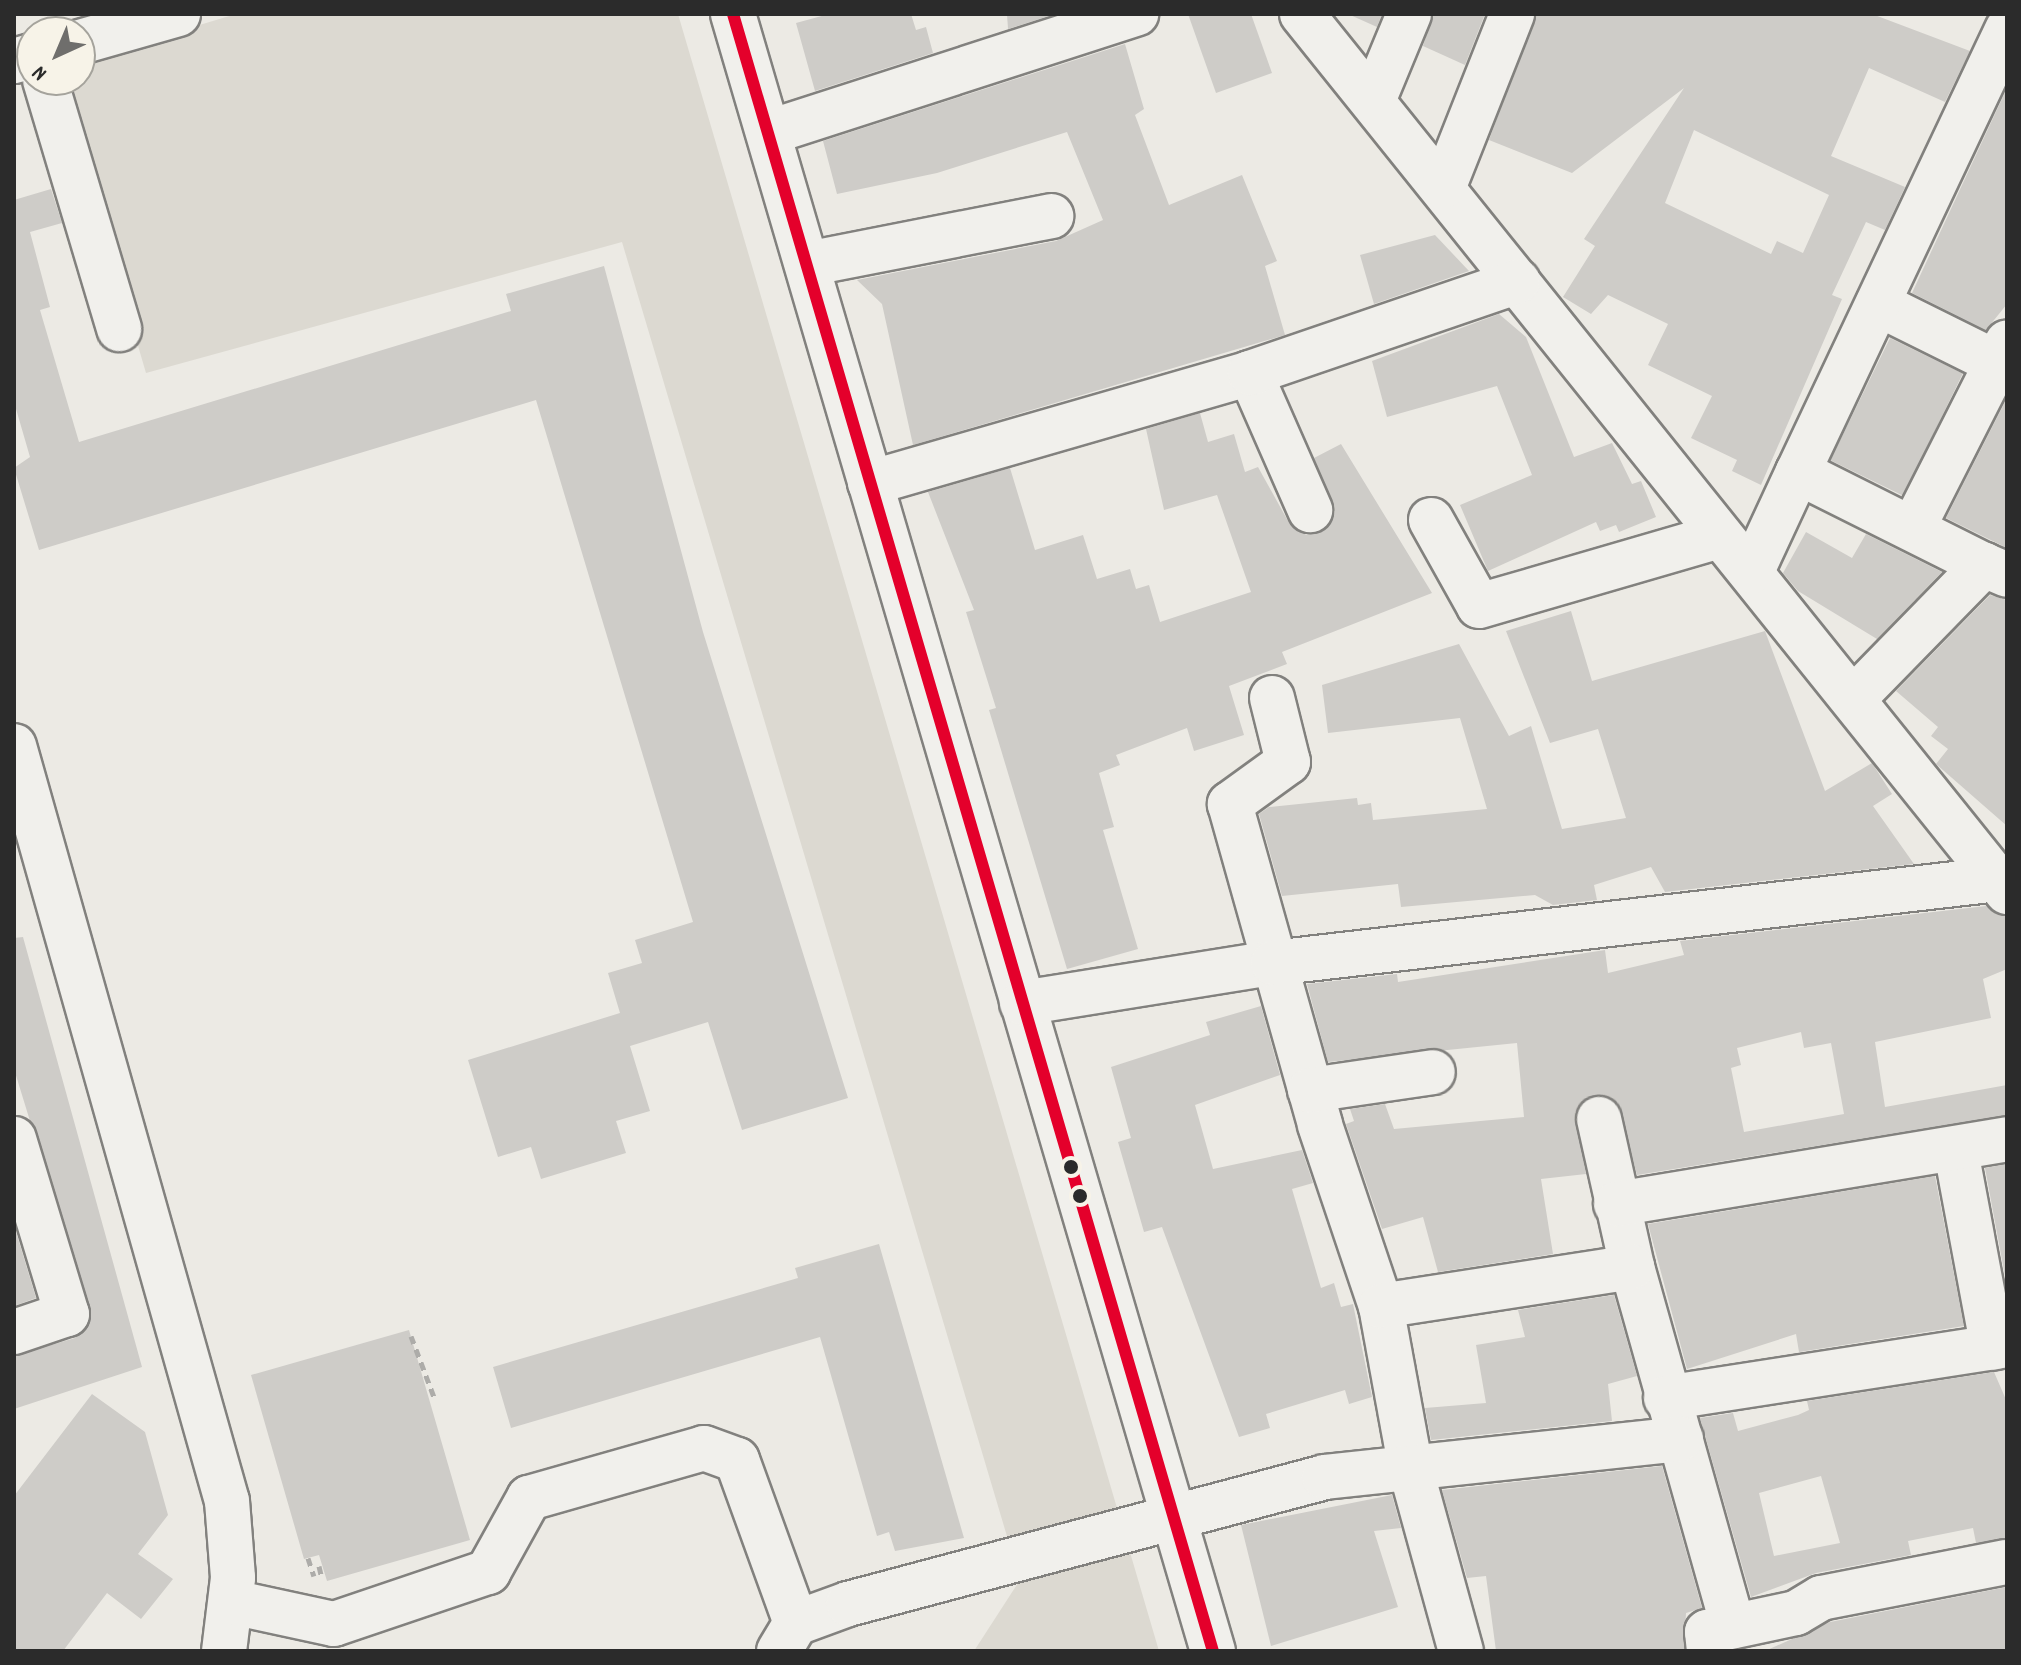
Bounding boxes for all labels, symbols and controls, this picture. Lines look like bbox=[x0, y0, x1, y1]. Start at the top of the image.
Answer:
north arrow bbox=[16, 16, 96, 96]
text: N bbox=[26, 57, 55, 87]
unlabelled marker bbox=[1063, 1159, 1079, 1175]
unlabelled marker bbox=[1072, 1188, 1088, 1204]

